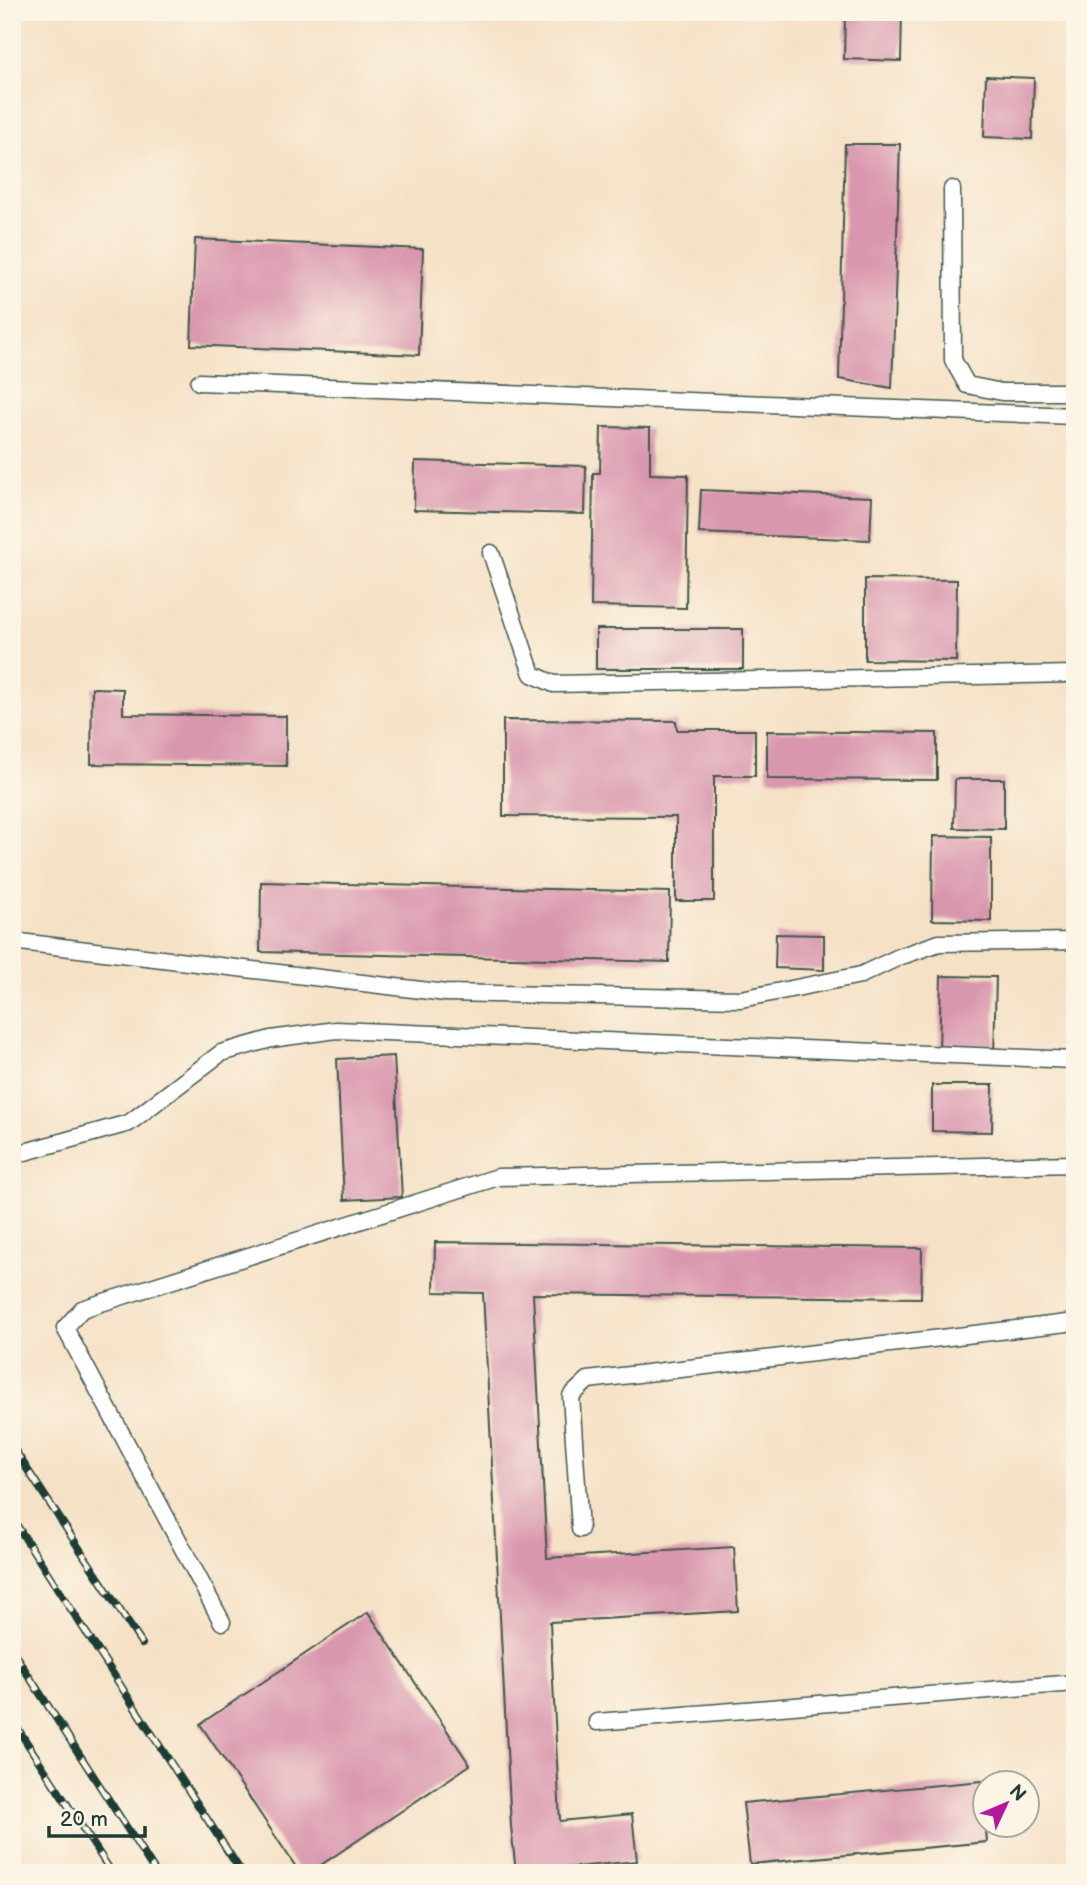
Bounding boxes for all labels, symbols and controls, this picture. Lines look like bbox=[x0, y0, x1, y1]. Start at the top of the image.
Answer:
north arrow bbox=[972, 1770, 1042, 1840]
text: N bbox=[1004, 1780, 1030, 1806]
scale bar bbox=[49, 1794, 145, 1838]
text: 20 m bbox=[60, 1807, 108, 1832]

